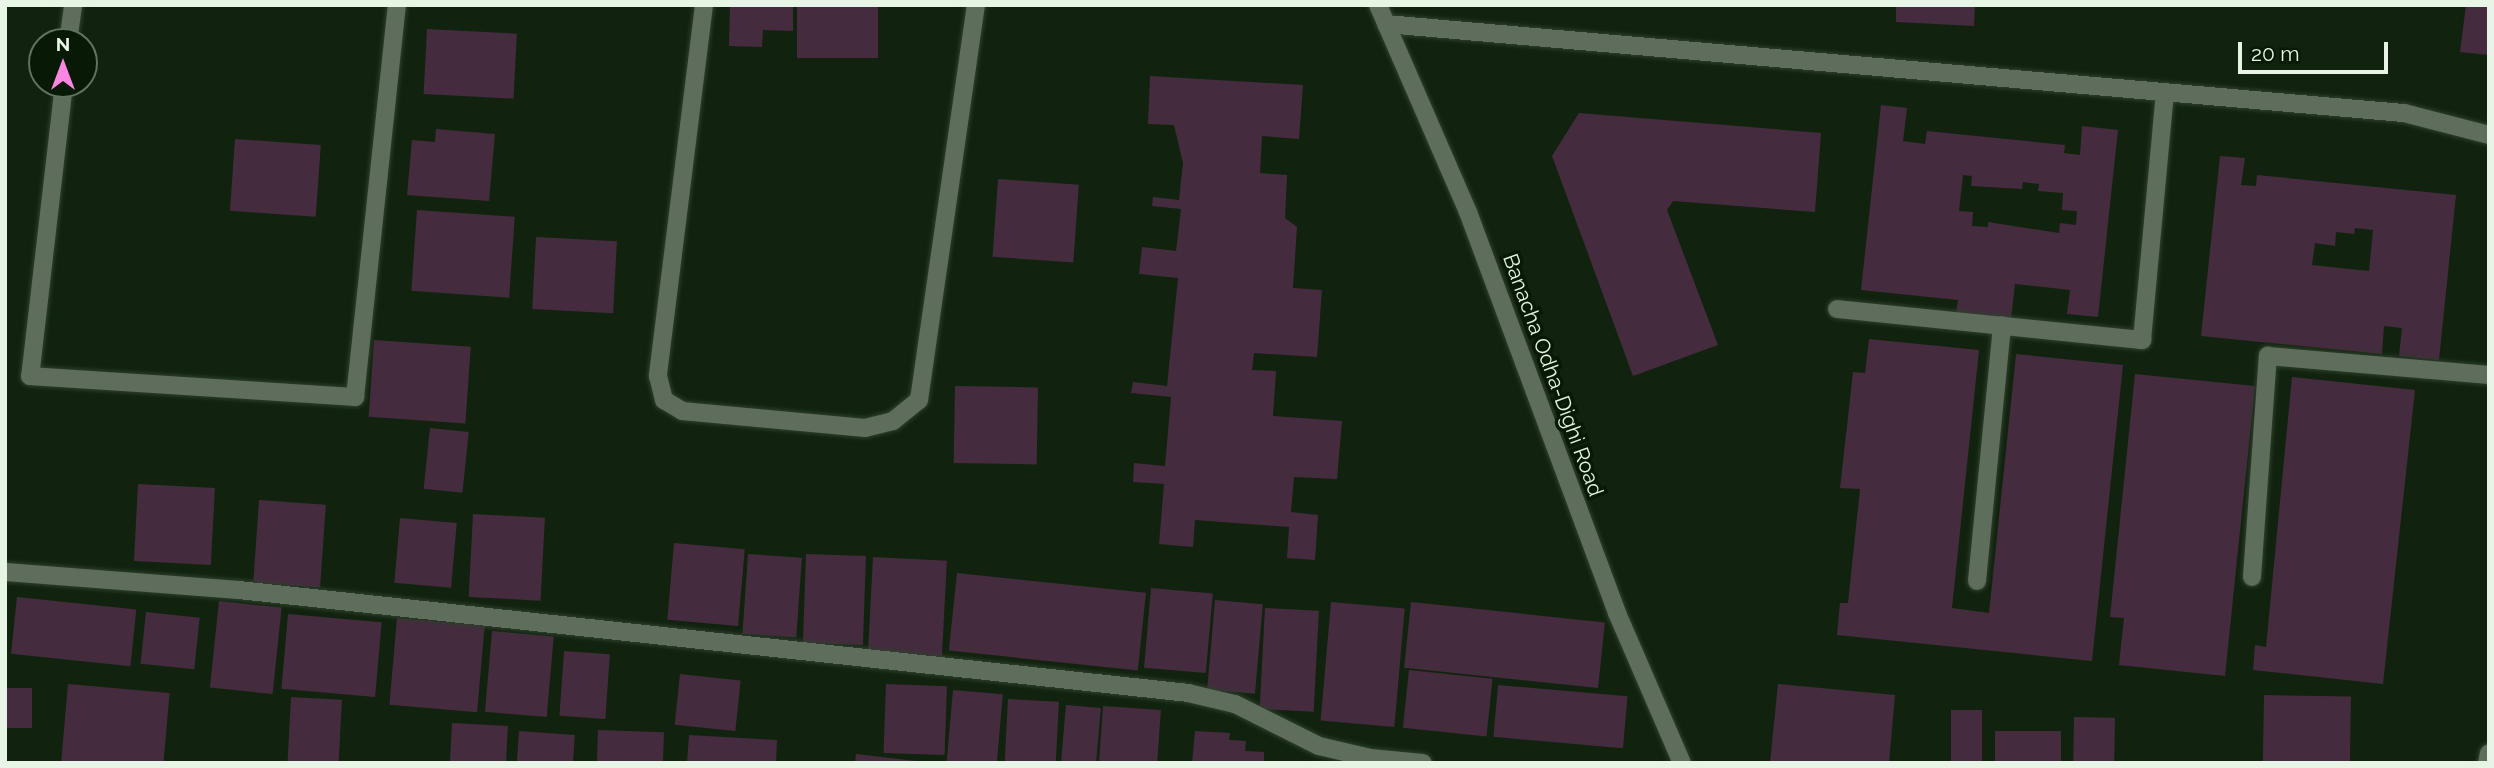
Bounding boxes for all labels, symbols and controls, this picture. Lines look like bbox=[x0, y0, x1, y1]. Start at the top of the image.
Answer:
north arrow bbox=[28, 28, 98, 98]
scale bar bbox=[2242, 28, 2392, 72]
text: N bbox=[56, 33, 70, 55]
text: 20 m bbox=[2251, 41, 2299, 66]
street label: Banacha Odha-Dighi Road bbox=[1497, 250, 1609, 500]

